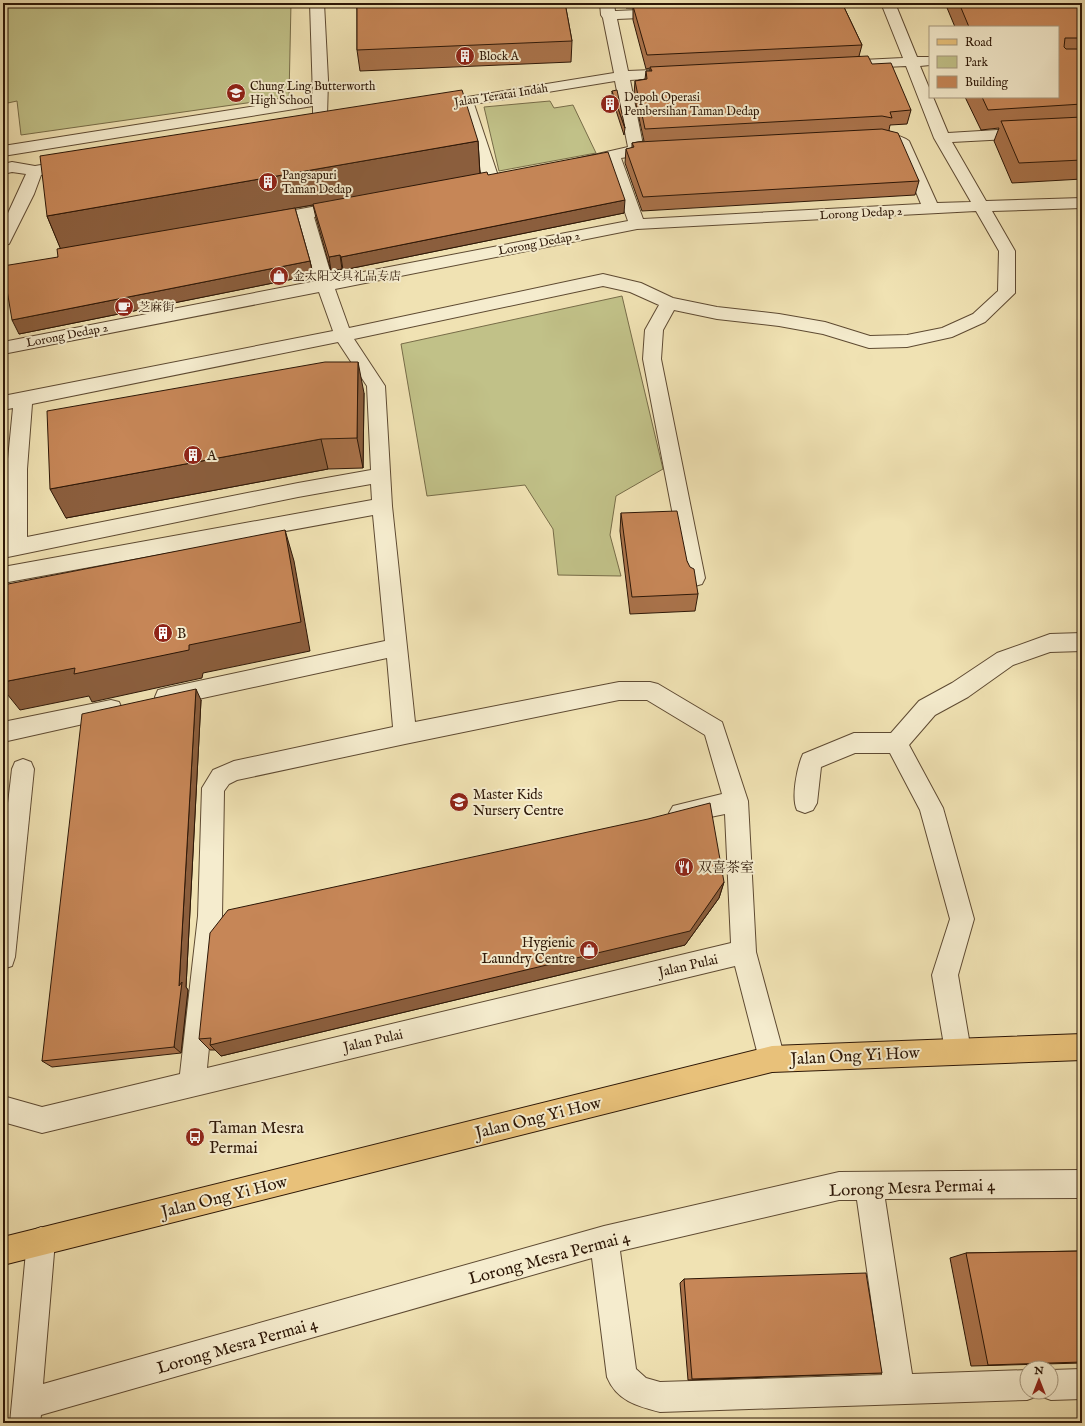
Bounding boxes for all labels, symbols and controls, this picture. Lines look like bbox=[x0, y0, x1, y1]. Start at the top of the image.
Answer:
legend bbox=[929, 26, 1059, 98]
text: Road bbox=[965, 35, 993, 50]
building icon: Block A bbox=[454, 45, 476, 67]
place label: Block A bbox=[479, 49, 520, 64]
text: Park bbox=[965, 55, 988, 70]
text: Building bbox=[965, 75, 1009, 90]
place label: Chung Ling Butterworth High School bbox=[250, 79, 376, 108]
street label: Jalan Teratai Indah bbox=[451, 81, 550, 112]
school or university icon: Chung Ling Butterworth High School bbox=[225, 82, 247, 104]
place label: Depoh Operasi Pembersihan Taman Dedap bbox=[624, 90, 760, 120]
building icon: Depoh Operasi Pembersihan Taman Dedap bbox=[599, 93, 621, 115]
place label: Pangsapuri Taman Dedap bbox=[282, 168, 352, 198]
building icon: Pangsapuri Taman Dedap bbox=[257, 171, 279, 193]
street label: Lorong Dedap 2 bbox=[819, 204, 903, 224]
street label: Lorong Dedap 2 bbox=[497, 228, 582, 260]
shop icon: 金太阳文具礼品专店 bbox=[268, 265, 290, 287]
place label: 金太阳文具礼品专店 bbox=[293, 269, 401, 284]
cafe icon: 芝麻街 bbox=[113, 296, 135, 318]
place label: 芝麻街 bbox=[138, 300, 175, 315]
street label: Lorong Dedap 2 bbox=[25, 320, 110, 352]
building icon: A bbox=[182, 444, 204, 466]
place label: A bbox=[206, 447, 217, 465]
building icon: B bbox=[152, 622, 174, 644]
place label: B bbox=[177, 625, 186, 643]
place label: Master Kids Nursery Centre bbox=[473, 786, 564, 820]
school or university icon: Master Kids Nursery Centre bbox=[448, 791, 470, 813]
restaurant icon: 双喜茶室 bbox=[673, 856, 695, 878]
place label: 双喜茶室 bbox=[698, 859, 754, 877]
place label: Hygienic Laundry Centre bbox=[482, 934, 576, 968]
shop icon: Hygienic Laundry Centre bbox=[578, 939, 600, 961]
street label: Jalan Pulai bbox=[655, 950, 720, 982]
street label: Jalan Pulai bbox=[340, 1025, 405, 1057]
street label: Jalan Ong Yi How bbox=[788, 1043, 921, 1070]
street label: Jalan Ong Yi How bbox=[471, 1092, 604, 1145]
place label: Taman Mesra Permai bbox=[209, 1118, 305, 1159]
bus stop icon: Taman Mesra Permai bbox=[184, 1126, 206, 1148]
street label: Jalan Ong Yi How bbox=[157, 1171, 290, 1224]
street label: Lorong Mesra Permai 4 bbox=[829, 1175, 996, 1202]
street label: Lorong Mesra Permai 4 bbox=[466, 1227, 633, 1290]
street label: Lorong Mesra Permai 4 bbox=[155, 1313, 321, 1379]
north arrow bbox=[1019, 1360, 1059, 1400]
text: N bbox=[1033, 1364, 1044, 1378]

